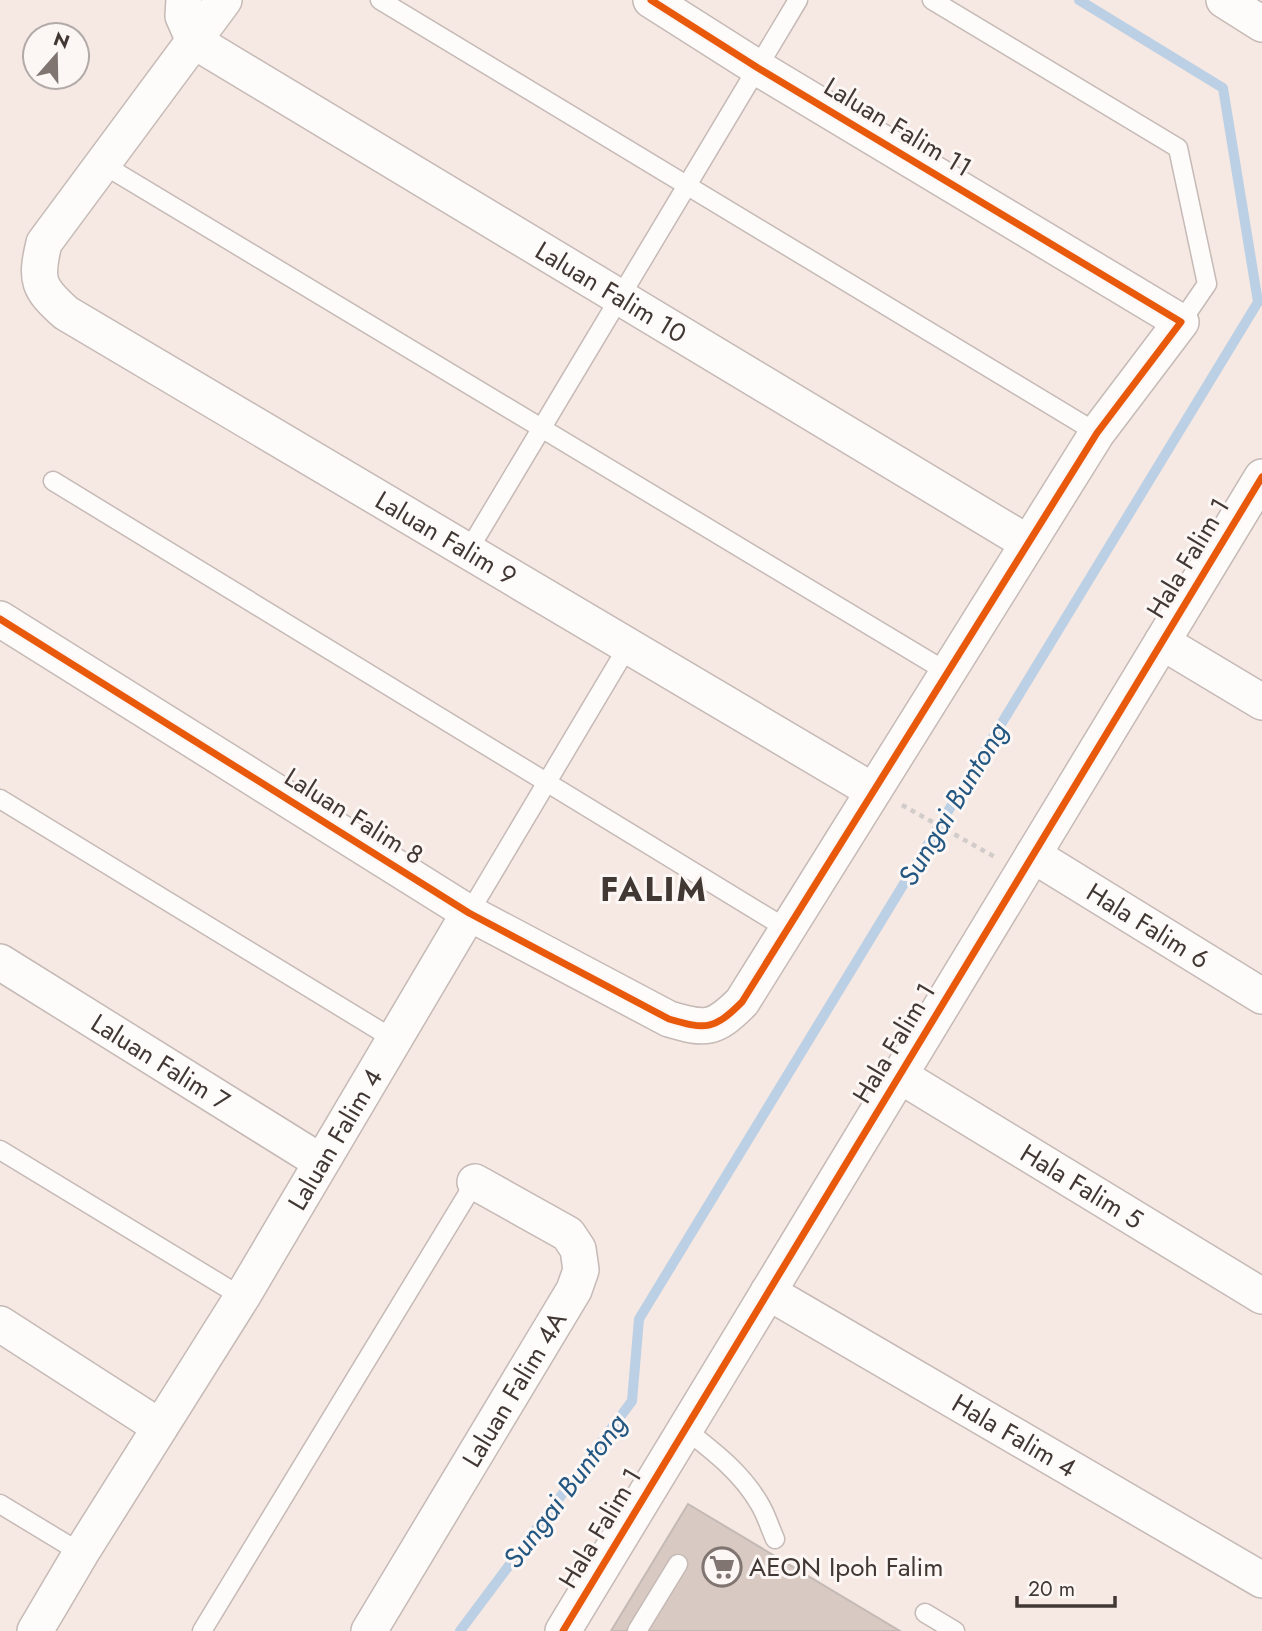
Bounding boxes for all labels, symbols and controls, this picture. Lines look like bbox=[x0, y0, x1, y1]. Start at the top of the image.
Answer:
north arrow bbox=[21, 21, 91, 91]
text: N bbox=[50, 25, 73, 56]
street label: Laluan Falim 11 bbox=[817, 68, 979, 186]
street label: Laluan Falim 10 bbox=[528, 232, 694, 352]
street label: Laluan Falim 9 bbox=[368, 481, 524, 595]
street label: Hala Falim 1 bbox=[1137, 491, 1239, 625]
water label: Sungai Buntong bbox=[888, 714, 1018, 894]
street label: Laluan Falim 8 bbox=[277, 758, 431, 874]
district label: FALIM bbox=[600, 866, 708, 913]
street label: Hala Falim 6 bbox=[1079, 873, 1217, 978]
street label: Hala Falim 1 bbox=[843, 976, 945, 1110]
street label: Laluan Falim 7 bbox=[84, 1004, 237, 1120]
street label: Laluan Falim 4 bbox=[278, 1062, 392, 1217]
street label: Hala Falim 5 bbox=[1013, 1134, 1150, 1238]
street label: Laluan Falim 4A bbox=[453, 1303, 576, 1474]
street label: Hala Falim 4 bbox=[945, 1384, 1083, 1487]
water label: Sungai Buntong bbox=[493, 1405, 637, 1577]
street label: Hala Falim 1 bbox=[549, 1461, 651, 1595]
supermarket icon: AEON Ipoh Falim bbox=[701, 1546, 743, 1588]
place label: AEON Ipoh Falim bbox=[749, 1548, 944, 1586]
scale bar bbox=[1017, 1564, 1115, 1608]
text: 20 m bbox=[1028, 1574, 1075, 1604]

